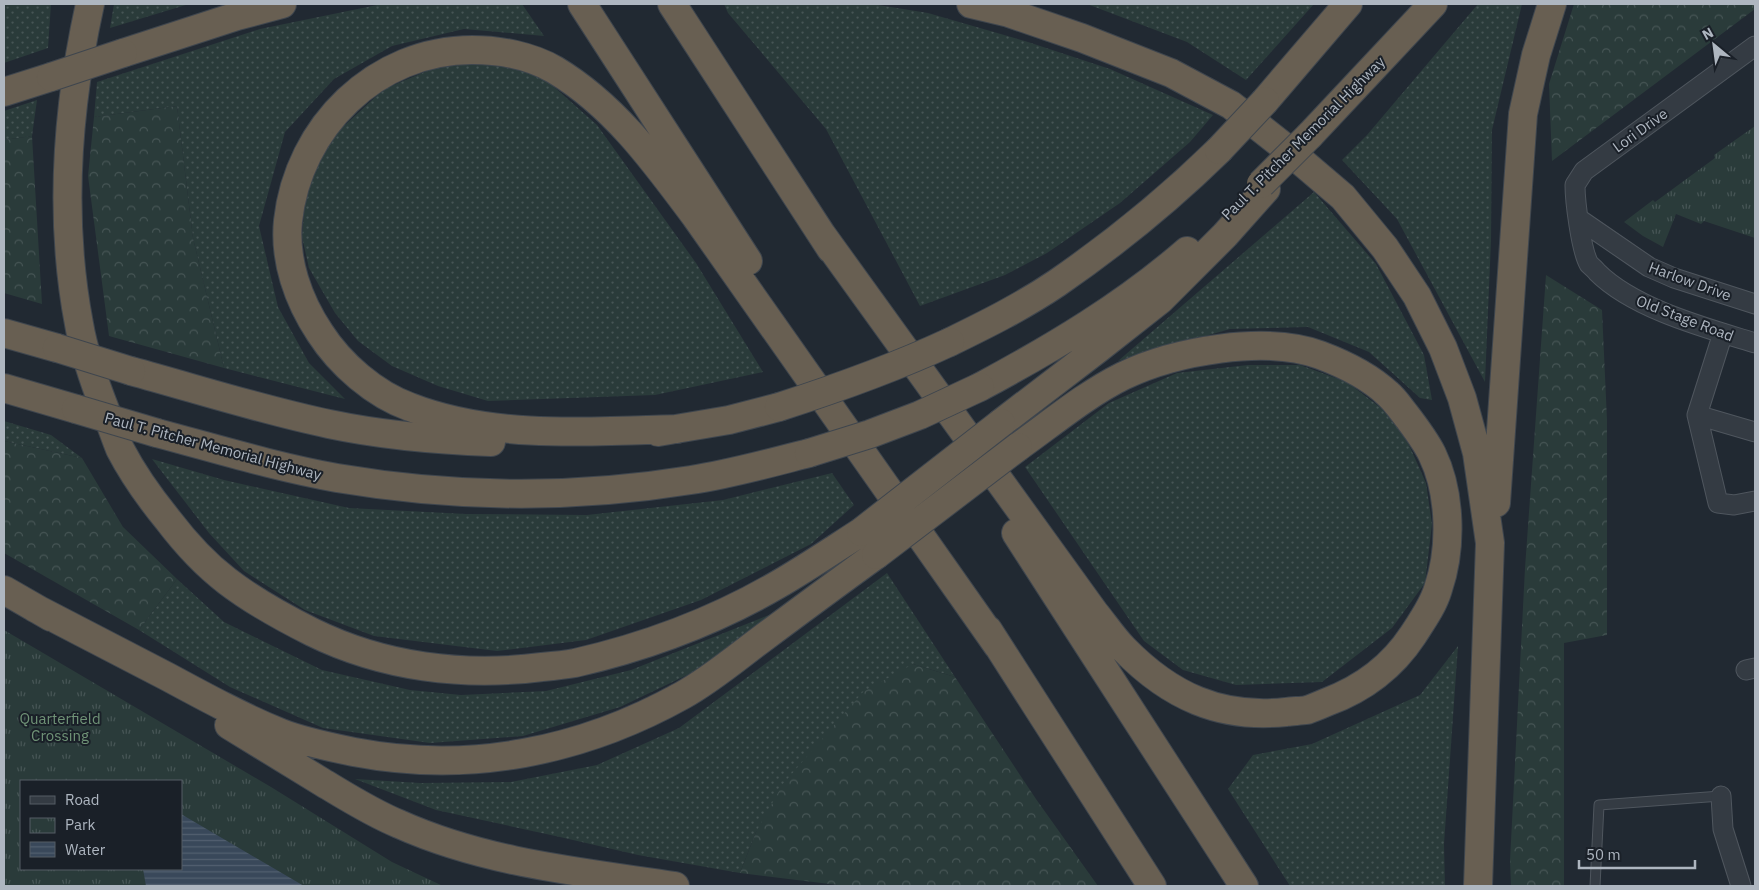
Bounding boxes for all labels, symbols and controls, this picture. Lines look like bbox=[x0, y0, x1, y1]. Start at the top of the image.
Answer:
north arrow bbox=[1689, 20, 1739, 70]
text: N bbox=[1699, 23, 1716, 44]
street label: Paul T. Pitcher Memorial Highway bbox=[1217, 52, 1389, 224]
street label: Lori Drive bbox=[1609, 104, 1671, 156]
street label: Harlow Drive bbox=[1646, 257, 1734, 305]
street label: Old Stage Road bbox=[1634, 291, 1736, 345]
street label: Paul T. Pitcher Memorial Highway bbox=[102, 408, 324, 484]
park label: Quarterfield Crossing bbox=[19, 709, 101, 745]
legend bbox=[20, 780, 182, 870]
text: Road bbox=[65, 790, 100, 809]
text: Park bbox=[65, 815, 95, 834]
scale bar bbox=[1579, 838, 1695, 870]
text: Water bbox=[65, 840, 106, 859]
text: 50 m bbox=[1586, 845, 1621, 864]

